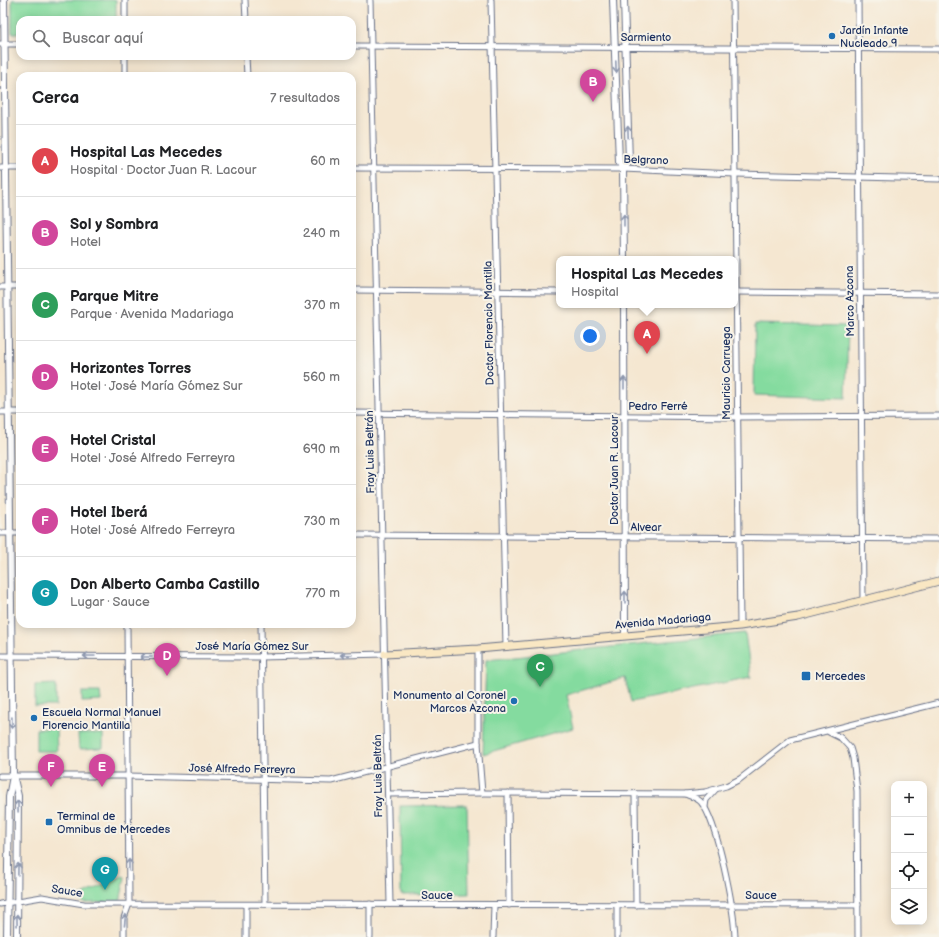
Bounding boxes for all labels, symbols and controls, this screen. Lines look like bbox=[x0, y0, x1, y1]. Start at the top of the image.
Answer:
search box bbox=[16, 16, 356, 60]
place label: Jardín Infante Nucleado 9 bbox=[840, 24, 909, 50]
icon: search bbox=[30, 27, 52, 49]
text: Buscar aquí bbox=[62, 29, 143, 48]
street label: Sarmiento bbox=[621, 31, 671, 44]
marker: Jardín Infante Nucleado 9 bbox=[827, 31, 837, 41]
one-way arrow bbox=[612, 60, 620, 73]
pin: B bbox=[580, 69, 606, 102]
text: Cerca bbox=[32, 88, 79, 108]
text: 7 resultados bbox=[270, 90, 340, 106]
one-way arrow bbox=[624, 126, 632, 139]
text: Hospital Las Mecedes bbox=[70, 143, 222, 162]
text: A bbox=[41, 153, 49, 169]
text: 60 m bbox=[310, 153, 340, 169]
street label: Belgrano bbox=[623, 153, 669, 167]
text: Hospital · Doctor Juan R. Lacour bbox=[70, 162, 256, 178]
one-way arrow bbox=[620, 214, 628, 227]
text: Sol y Sombra bbox=[70, 215, 159, 234]
text: B bbox=[40, 225, 50, 241]
text: 240 m bbox=[303, 225, 340, 241]
text: Hotel bbox=[70, 234, 101, 250]
popup bbox=[556, 256, 738, 308]
street label: Doctor Florencio Mantilla bbox=[481, 261, 497, 385]
text: Hospital Las Mecedes bbox=[571, 265, 723, 284]
street label: Marco Azcona bbox=[843, 265, 857, 337]
text: Hospital bbox=[571, 284, 619, 300]
text: Parque Mitre bbox=[70, 287, 159, 306]
text: C bbox=[40, 297, 50, 313]
text: 370 m bbox=[304, 297, 340, 313]
text: Parque · Avenida Madariaga bbox=[70, 306, 234, 322]
pin: A bbox=[634, 321, 660, 354]
your location bbox=[580, 326, 600, 346]
street label: Mauricio Carruega bbox=[720, 326, 733, 420]
text: Horizontes Torres bbox=[70, 359, 191, 378]
text: D bbox=[40, 369, 50, 385]
text: 560 m bbox=[303, 369, 340, 385]
one-way arrow bbox=[620, 377, 628, 390]
text: Hotel · José María Gómez Sur bbox=[70, 378, 243, 394]
street label: Pedro Ferré bbox=[628, 400, 688, 413]
street label: Fray Luis Beltrán bbox=[363, 410, 377, 494]
street label: Doctor Juan R. Lacour bbox=[608, 414, 621, 525]
text: Hotel Cristal bbox=[70, 431, 156, 450]
text: E bbox=[41, 441, 49, 457]
text: 690 m bbox=[303, 441, 340, 457]
text: Hotel · José Alfredo Ferreyra bbox=[70, 450, 235, 466]
text: Hotel Iberá bbox=[70, 503, 148, 522]
text: F bbox=[41, 513, 49, 529]
text: 730 m bbox=[304, 513, 340, 529]
street label: Alvear bbox=[630, 521, 663, 534]
text: Hotel · José Alfredo Ferreyra bbox=[70, 522, 235, 538]
text: Don Alberto Camba Castillo bbox=[70, 575, 260, 594]
text: G bbox=[40, 585, 50, 601]
text: 770 m bbox=[305, 585, 340, 601]
one-way arrow bbox=[621, 591, 629, 604]
text: Lugar · Sauce bbox=[70, 594, 150, 610]
street label: Avenida Madariaga bbox=[615, 610, 711, 632]
street label: José María Gómez Sur bbox=[195, 640, 310, 653]
pin: D bbox=[154, 643, 180, 676]
one-way arrow bbox=[340, 651, 353, 659]
one-way arrow bbox=[83, 652, 96, 660]
one-way arrow bbox=[140, 653, 153, 660]
pin: C bbox=[527, 654, 553, 687]
marker: Mercedes bbox=[800, 670, 812, 682]
place label: Mercedes bbox=[815, 670, 866, 683]
place label: Monumento al Coronel Marcos Azcona bbox=[393, 689, 506, 715]
marker: Monumento al Coronel Marcos Azcona bbox=[509, 696, 519, 706]
place label: Escuela Normal Manuel Florencio Mantilla bbox=[42, 706, 161, 732]
marker: Escuela Normal Manuel Florencio Mantilla bbox=[29, 713, 39, 723]
one-way arrow bbox=[8, 716, 16, 729]
street label: Fray Luis Beltrán bbox=[371, 734, 385, 818]
pin: F bbox=[38, 754, 64, 787]
pin: E bbox=[89, 754, 115, 787]
street label: José Alfredo Ferreyra bbox=[188, 762, 296, 776]
map controls bbox=[891, 781, 927, 925]
button: + bbox=[891, 781, 927, 817]
one-way arrow bbox=[14, 800, 22, 813]
place label: Terminal de Omnibus de Mercedes bbox=[57, 810, 171, 836]
marker: Terminal de Omnibus de Mercedes bbox=[44, 817, 54, 827]
button: − bbox=[891, 817, 927, 853]
button: locate bbox=[891, 853, 927, 889]
pin: G bbox=[92, 857, 118, 890]
one-way arrow bbox=[125, 859, 133, 872]
one-way arrow bbox=[14, 863, 21, 876]
street label: Sauce bbox=[50, 882, 84, 900]
street label: Sauce bbox=[421, 889, 453, 902]
street label: Sauce bbox=[745, 889, 777, 902]
button: layers bbox=[891, 889, 927, 925]
one-way arrow bbox=[13, 914, 21, 927]
one-way arrow bbox=[121, 914, 129, 927]

